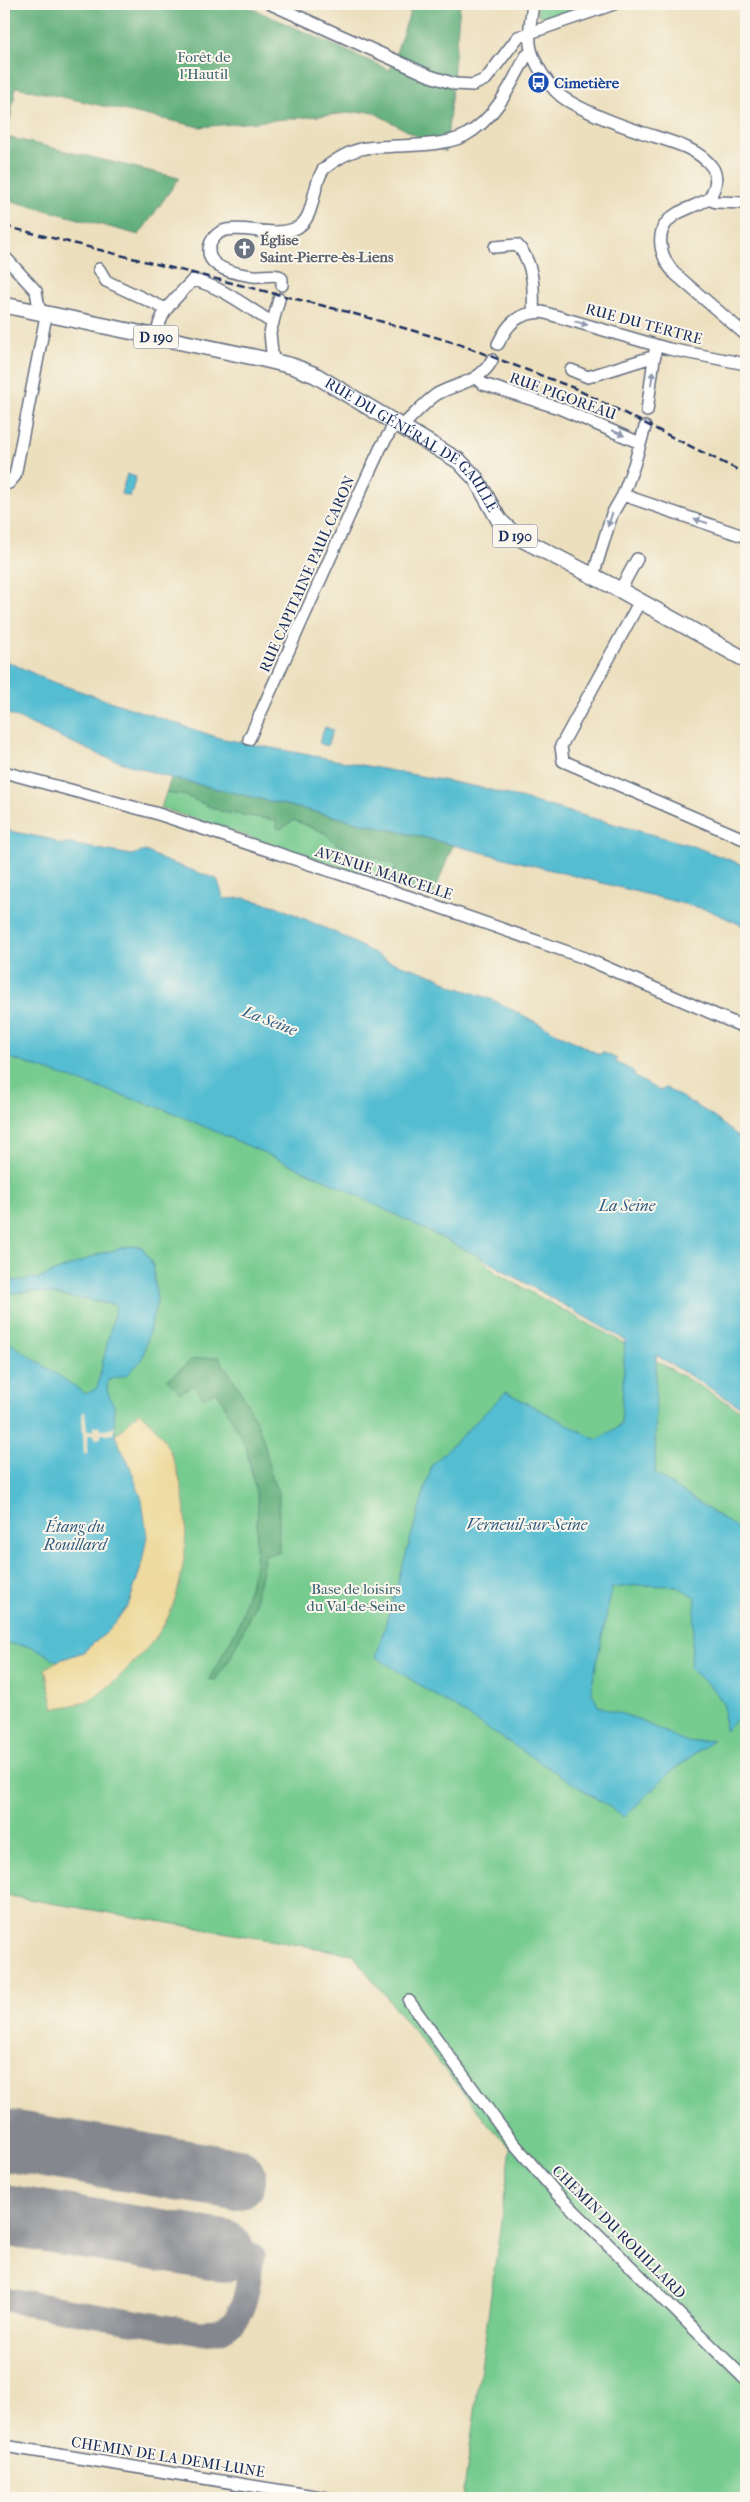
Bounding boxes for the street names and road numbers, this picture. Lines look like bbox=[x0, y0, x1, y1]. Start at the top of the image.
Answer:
street label: RUE DU TERTRE bbox=[584, 300, 704, 348]
road number: D 190 bbox=[134, 326, 178, 348]
street label: RUE PIGOREAU bbox=[507, 368, 619, 424]
street label: RUE DU GÉNÉRAL DE GAULLE bbox=[321, 374, 502, 515]
street label: RUE CAPITAINE PAUL CARON bbox=[255, 472, 359, 675]
road number: D 190 bbox=[492, 524, 538, 548]
street label: AVENUE MARCELLE bbox=[312, 842, 455, 904]
street label: CHEMIN DU ROUILLARD bbox=[548, 2161, 690, 2303]
street label: CHEMIN DE LA DEMI-LUNE bbox=[70, 2433, 266, 2481]

